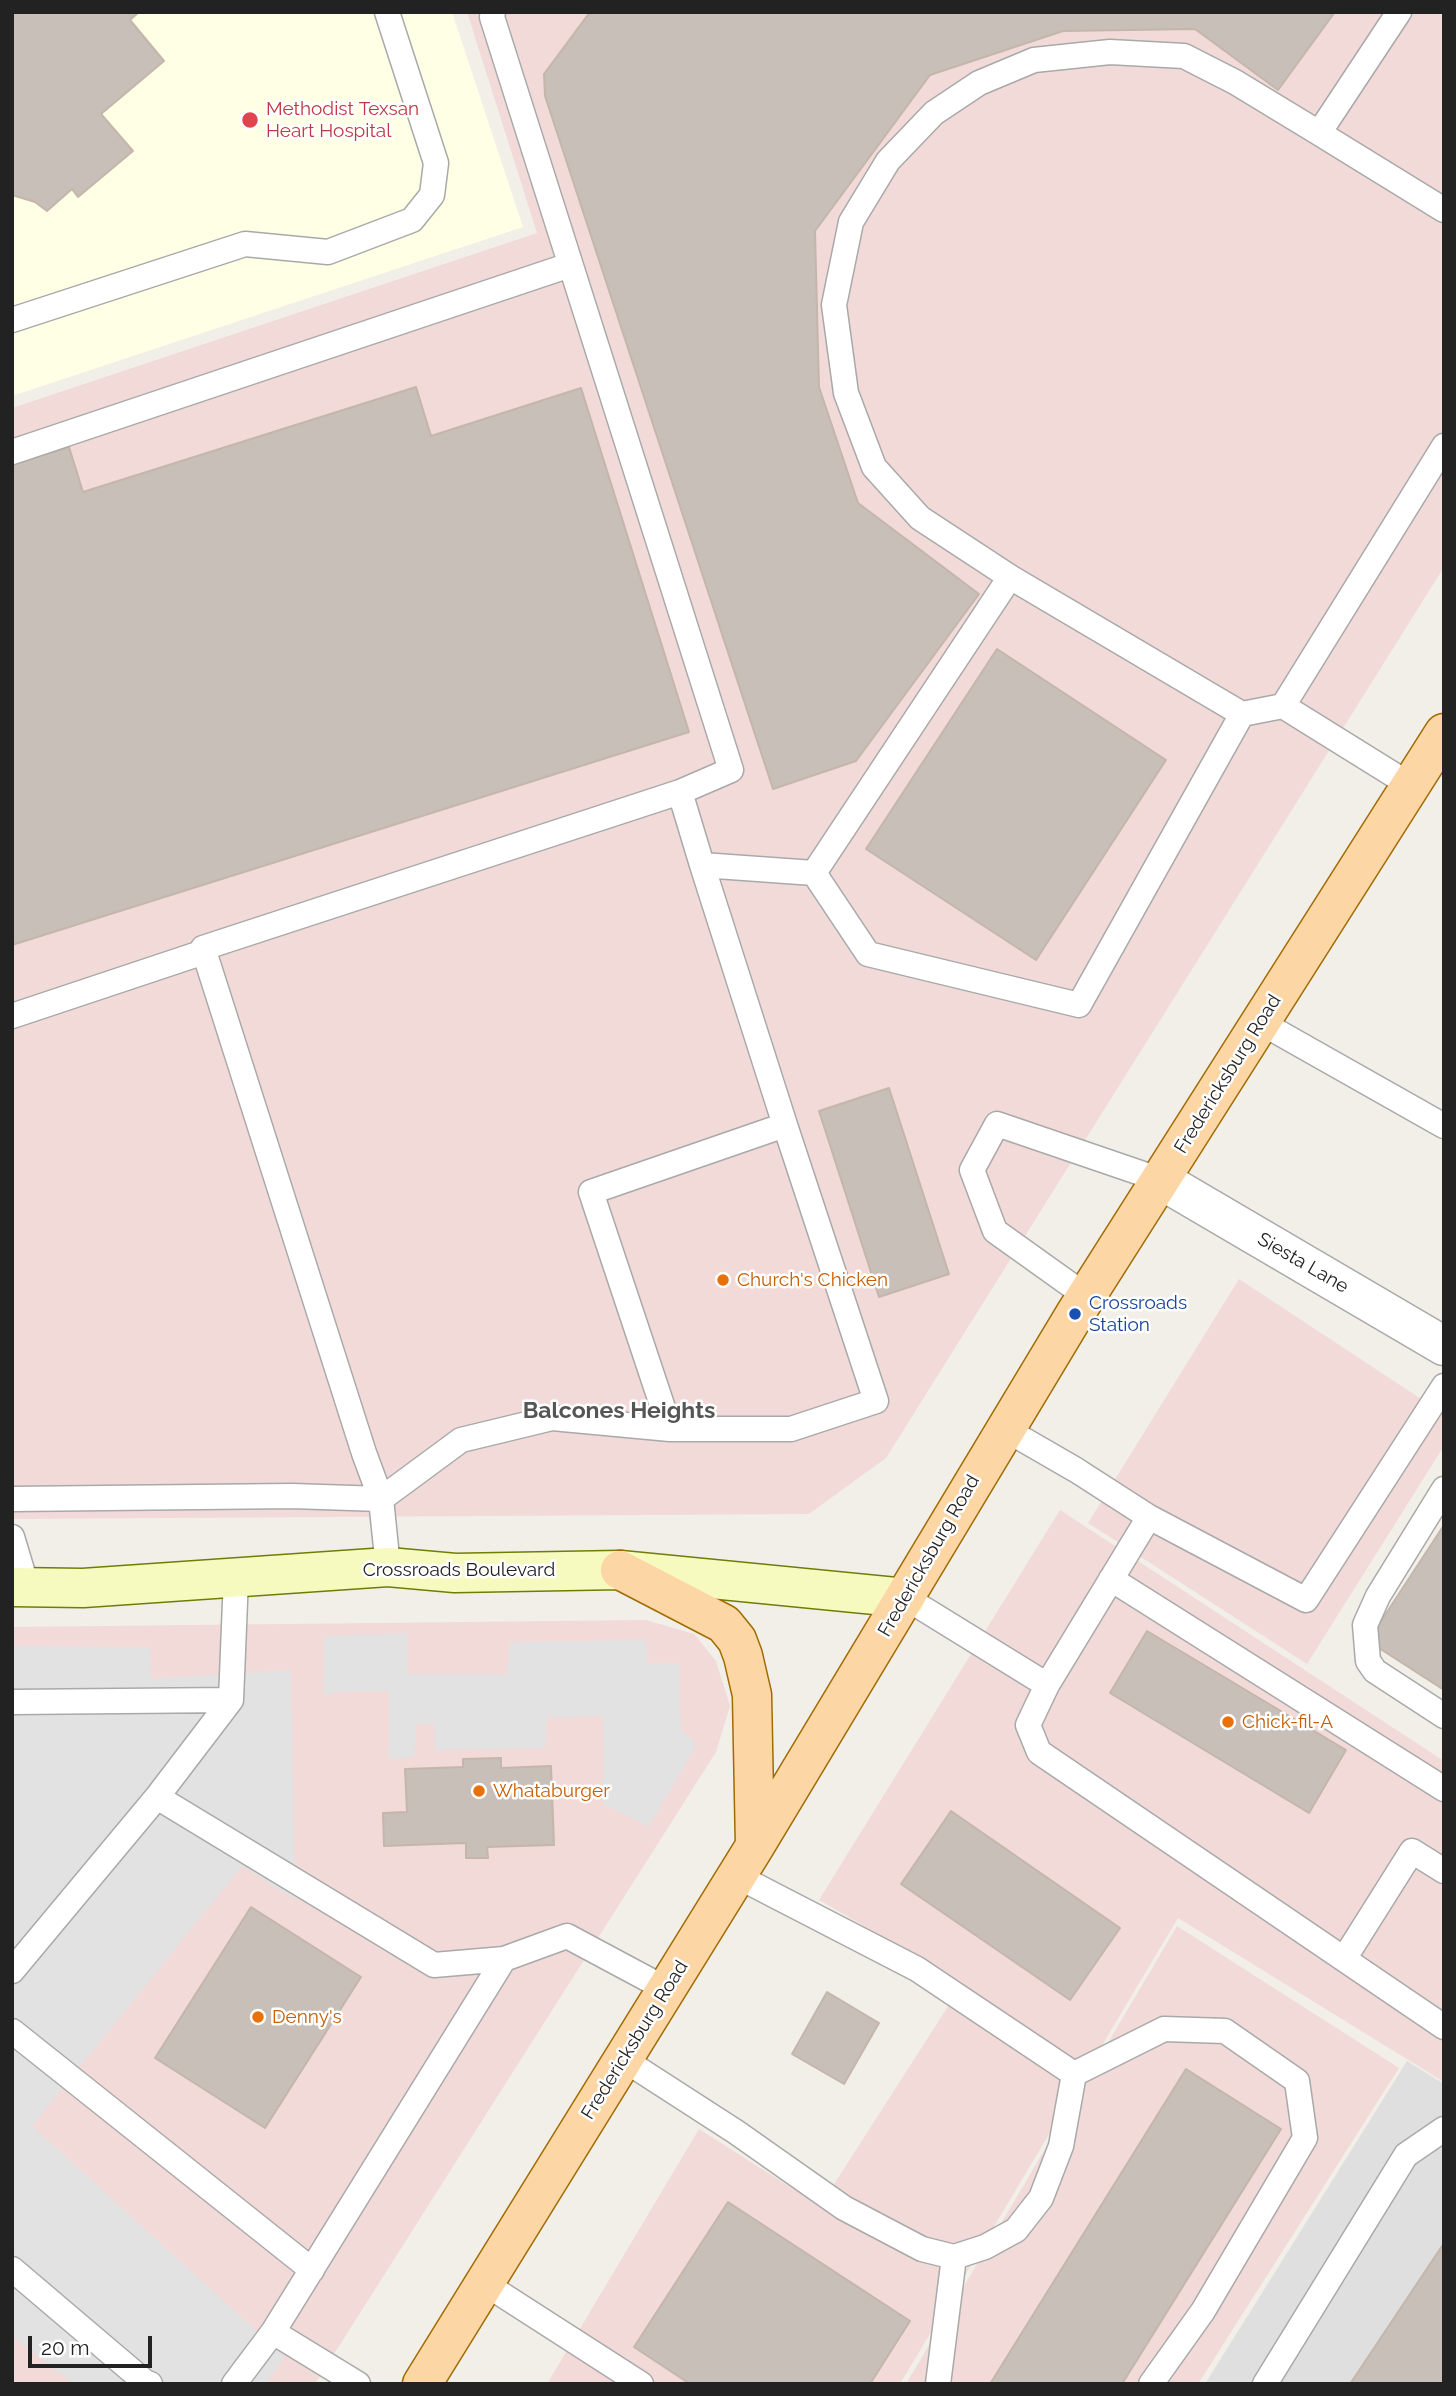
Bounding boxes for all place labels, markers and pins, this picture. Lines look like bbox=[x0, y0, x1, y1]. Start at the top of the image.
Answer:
place label: Methodist Texsan Heart Hospital bbox=[266, 98, 419, 142]
marker: Methodist Texsan Heart Hospital bbox=[240, 110, 260, 130]
place label: Church's Chicken bbox=[737, 1269, 888, 1291]
marker: Church's Chicken bbox=[715, 1272, 731, 1288]
place label: Crossroads Station bbox=[1089, 1292, 1187, 1336]
marker: Crossroads Station bbox=[1067, 1306, 1083, 1322]
place label: Chick-fil-A bbox=[1242, 1711, 1333, 1733]
marker: Chick-fil-A bbox=[1220, 1714, 1236, 1730]
place label: Whataburger bbox=[493, 1780, 610, 1802]
marker: Whataburger bbox=[471, 1783, 487, 1799]
place label: Denny's bbox=[272, 2006, 342, 2028]
marker: Denny's bbox=[250, 2009, 266, 2025]

